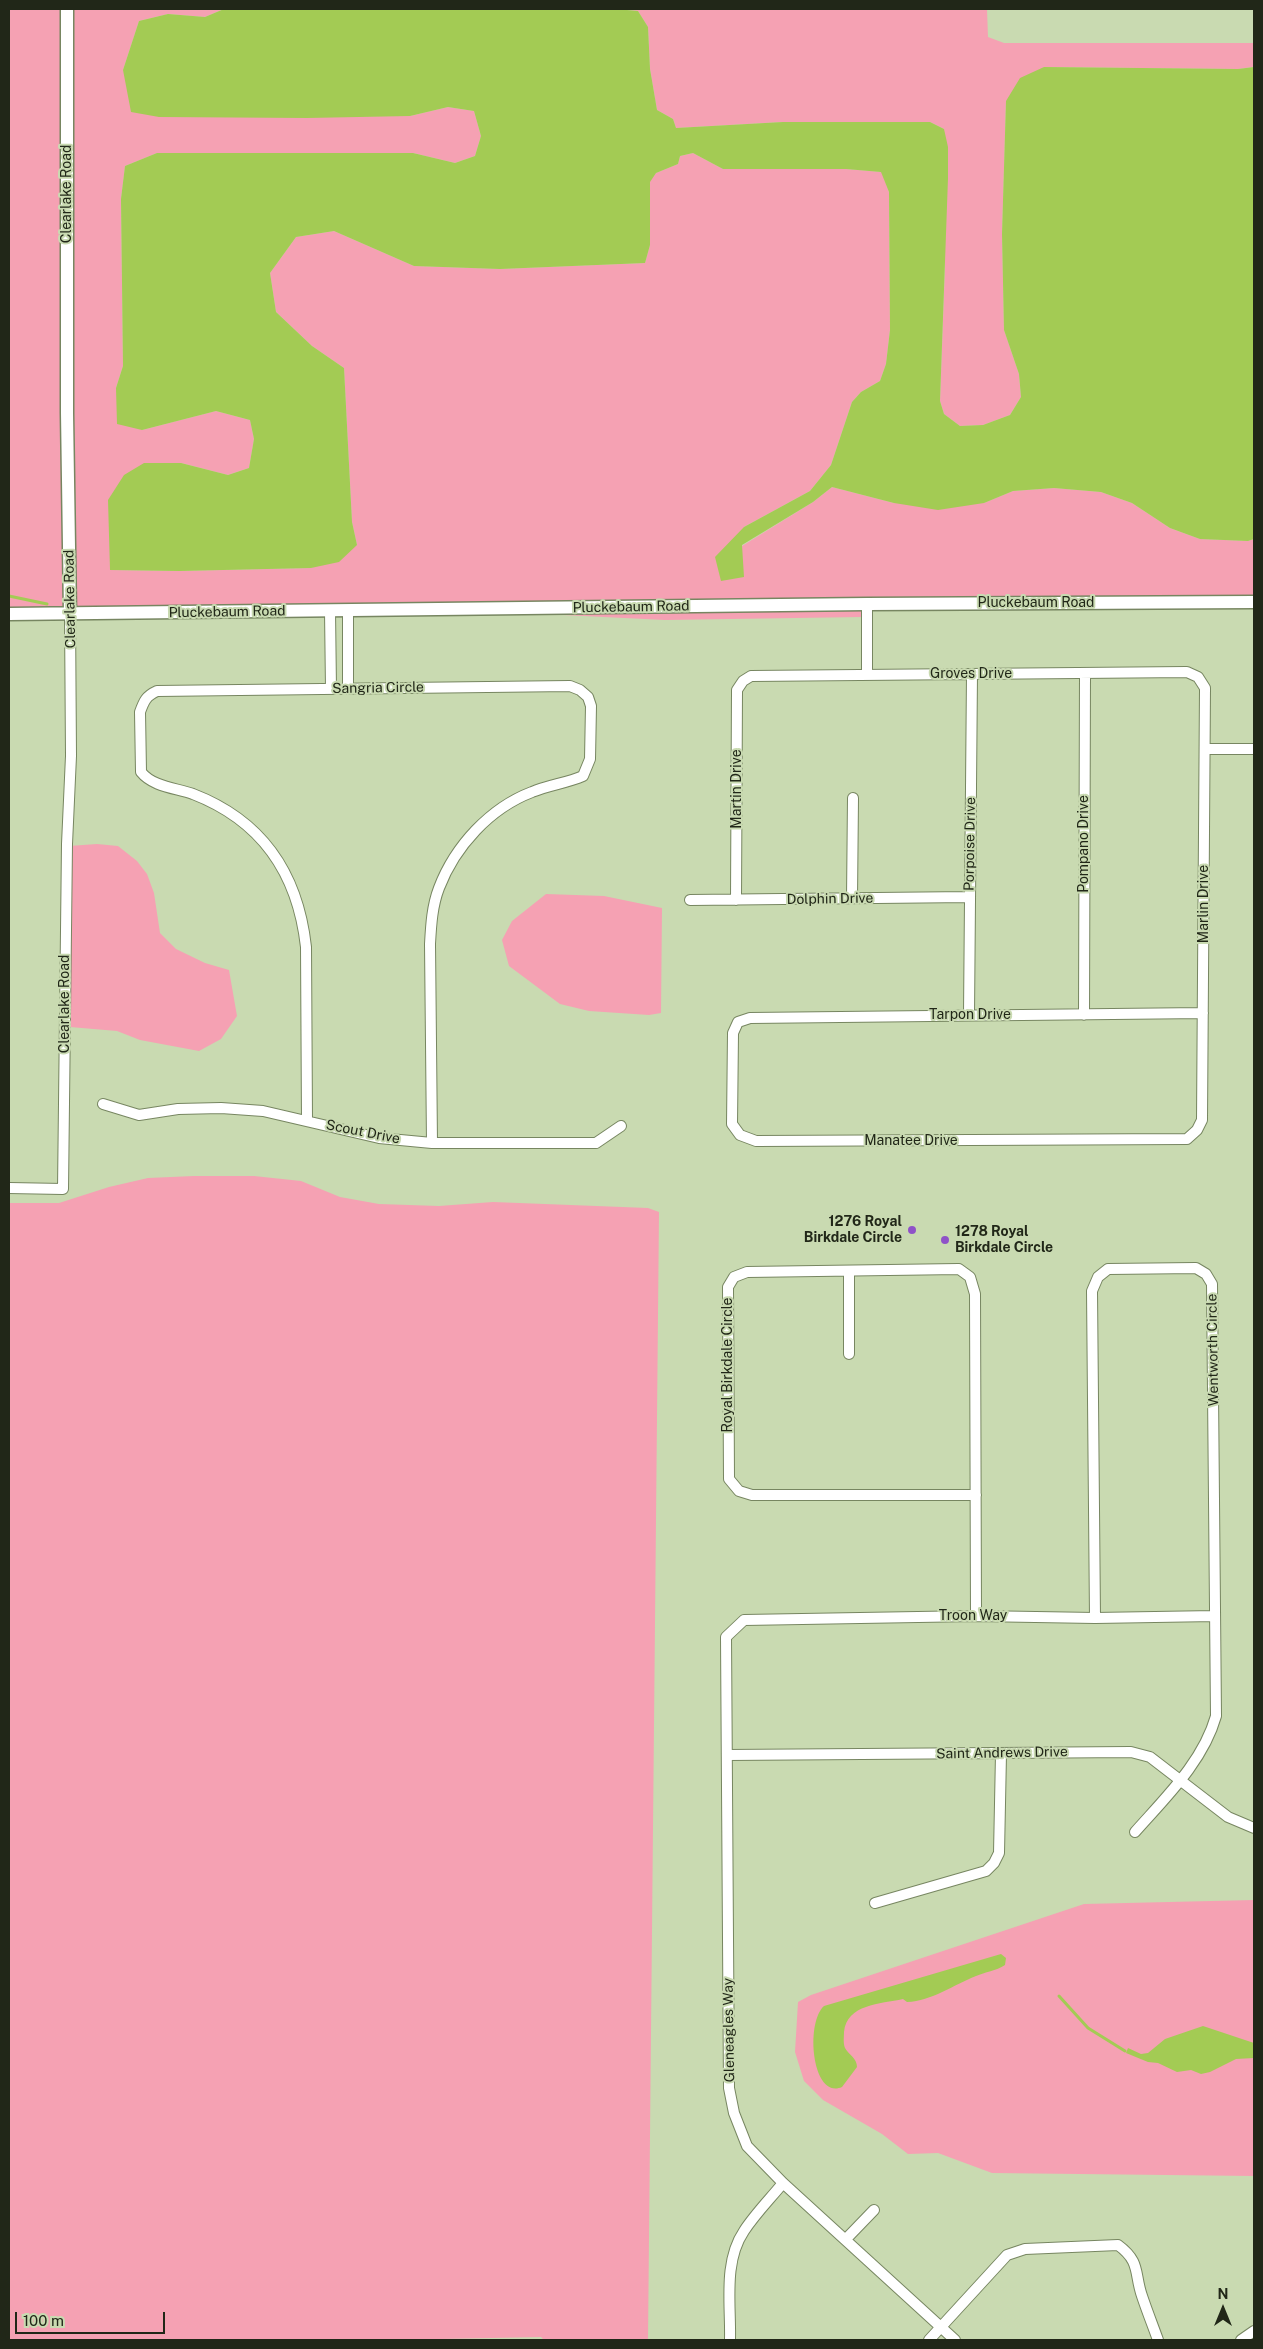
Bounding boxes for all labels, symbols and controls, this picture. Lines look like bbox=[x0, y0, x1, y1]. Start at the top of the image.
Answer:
street label: Clearlake Road bbox=[59, 145, 75, 243]
street label: Clearlake Road bbox=[61, 550, 79, 648]
street label: Pluckebaum Road bbox=[978, 595, 1094, 611]
street label: Pluckebaum Road bbox=[572, 598, 690, 616]
street label: Pluckebaum Road bbox=[168, 603, 286, 621]
street label: Groves Drive bbox=[930, 666, 1012, 682]
street label: Sangria Circle bbox=[332, 679, 424, 697]
street label: Martin Drive bbox=[729, 749, 745, 829]
street label: Pompano Drive bbox=[1076, 795, 1092, 893]
street label: Porpoise Drive bbox=[961, 797, 979, 891]
street label: Marlin Drive bbox=[1196, 865, 1212, 943]
street label: Dolphin Drive bbox=[786, 890, 874, 908]
street label: Clearlake Road bbox=[57, 955, 73, 1053]
street label: Tarpon Drive bbox=[929, 1007, 1011, 1023]
street label: Scout Drive bbox=[324, 1117, 402, 1147]
street label: Manatee Drive bbox=[864, 1133, 958, 1149]
place label: 1276 Royal Birkdale Circle bbox=[804, 1214, 902, 1246]
marker: 1276 Royal Birkdale Circle bbox=[906, 1224, 918, 1236]
place label: 1278 Royal Birkdale Circle bbox=[955, 1224, 1053, 1256]
marker: 1278 Royal Birkdale Circle bbox=[939, 1234, 951, 1246]
street label: Wentworth Circle bbox=[1204, 1294, 1222, 1406]
street label: Royal Birkdale Circle bbox=[720, 1298, 736, 1432]
street label: Troon Way bbox=[939, 1608, 1007, 1624]
street label: Saint Andrews Drive bbox=[936, 1743, 1068, 1763]
street label: Gleneagles Way bbox=[720, 1978, 738, 2082]
north arrow bbox=[1198, 2284, 1248, 2334]
text: N bbox=[1218, 2286, 1228, 2302]
scale bar bbox=[18, 2302, 168, 2334]
text: 100 m bbox=[23, 2312, 64, 2329]

